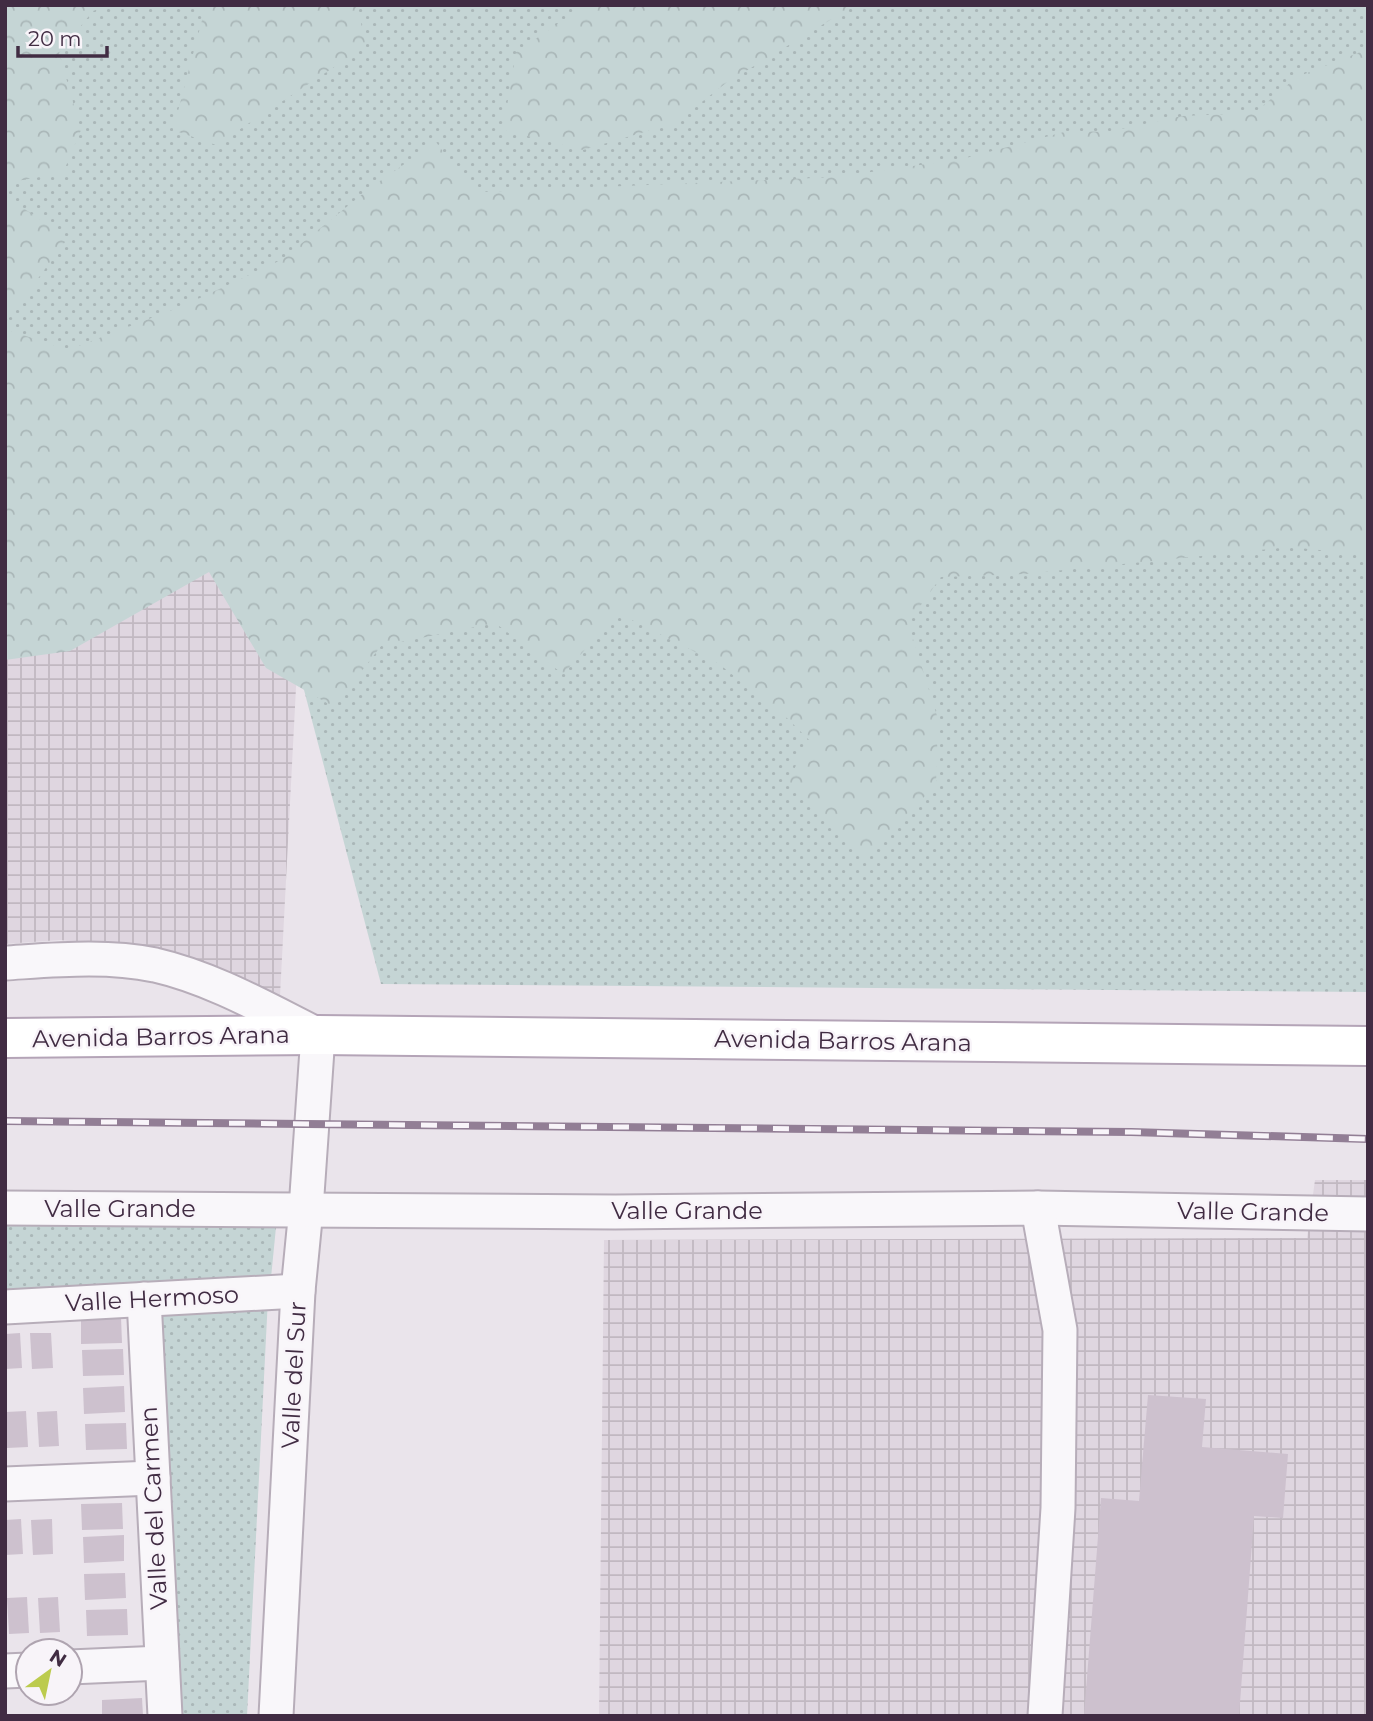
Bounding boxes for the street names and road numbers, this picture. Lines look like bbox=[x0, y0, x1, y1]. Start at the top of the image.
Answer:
street label: Avenida Barros Arana bbox=[32, 1020, 290, 1053]
street label: Avenida Barros Arana bbox=[714, 1024, 972, 1057]
street label: Valle Grande bbox=[44, 1194, 196, 1223]
street label: Valle Grande bbox=[611, 1196, 763, 1225]
street label: Valle Grande bbox=[1177, 1196, 1329, 1227]
street label: Valle Hermoso bbox=[64, 1279, 240, 1318]
street label: Valle del Sur bbox=[275, 1301, 312, 1449]
street label: Valle del Carmen bbox=[134, 1406, 173, 1610]

